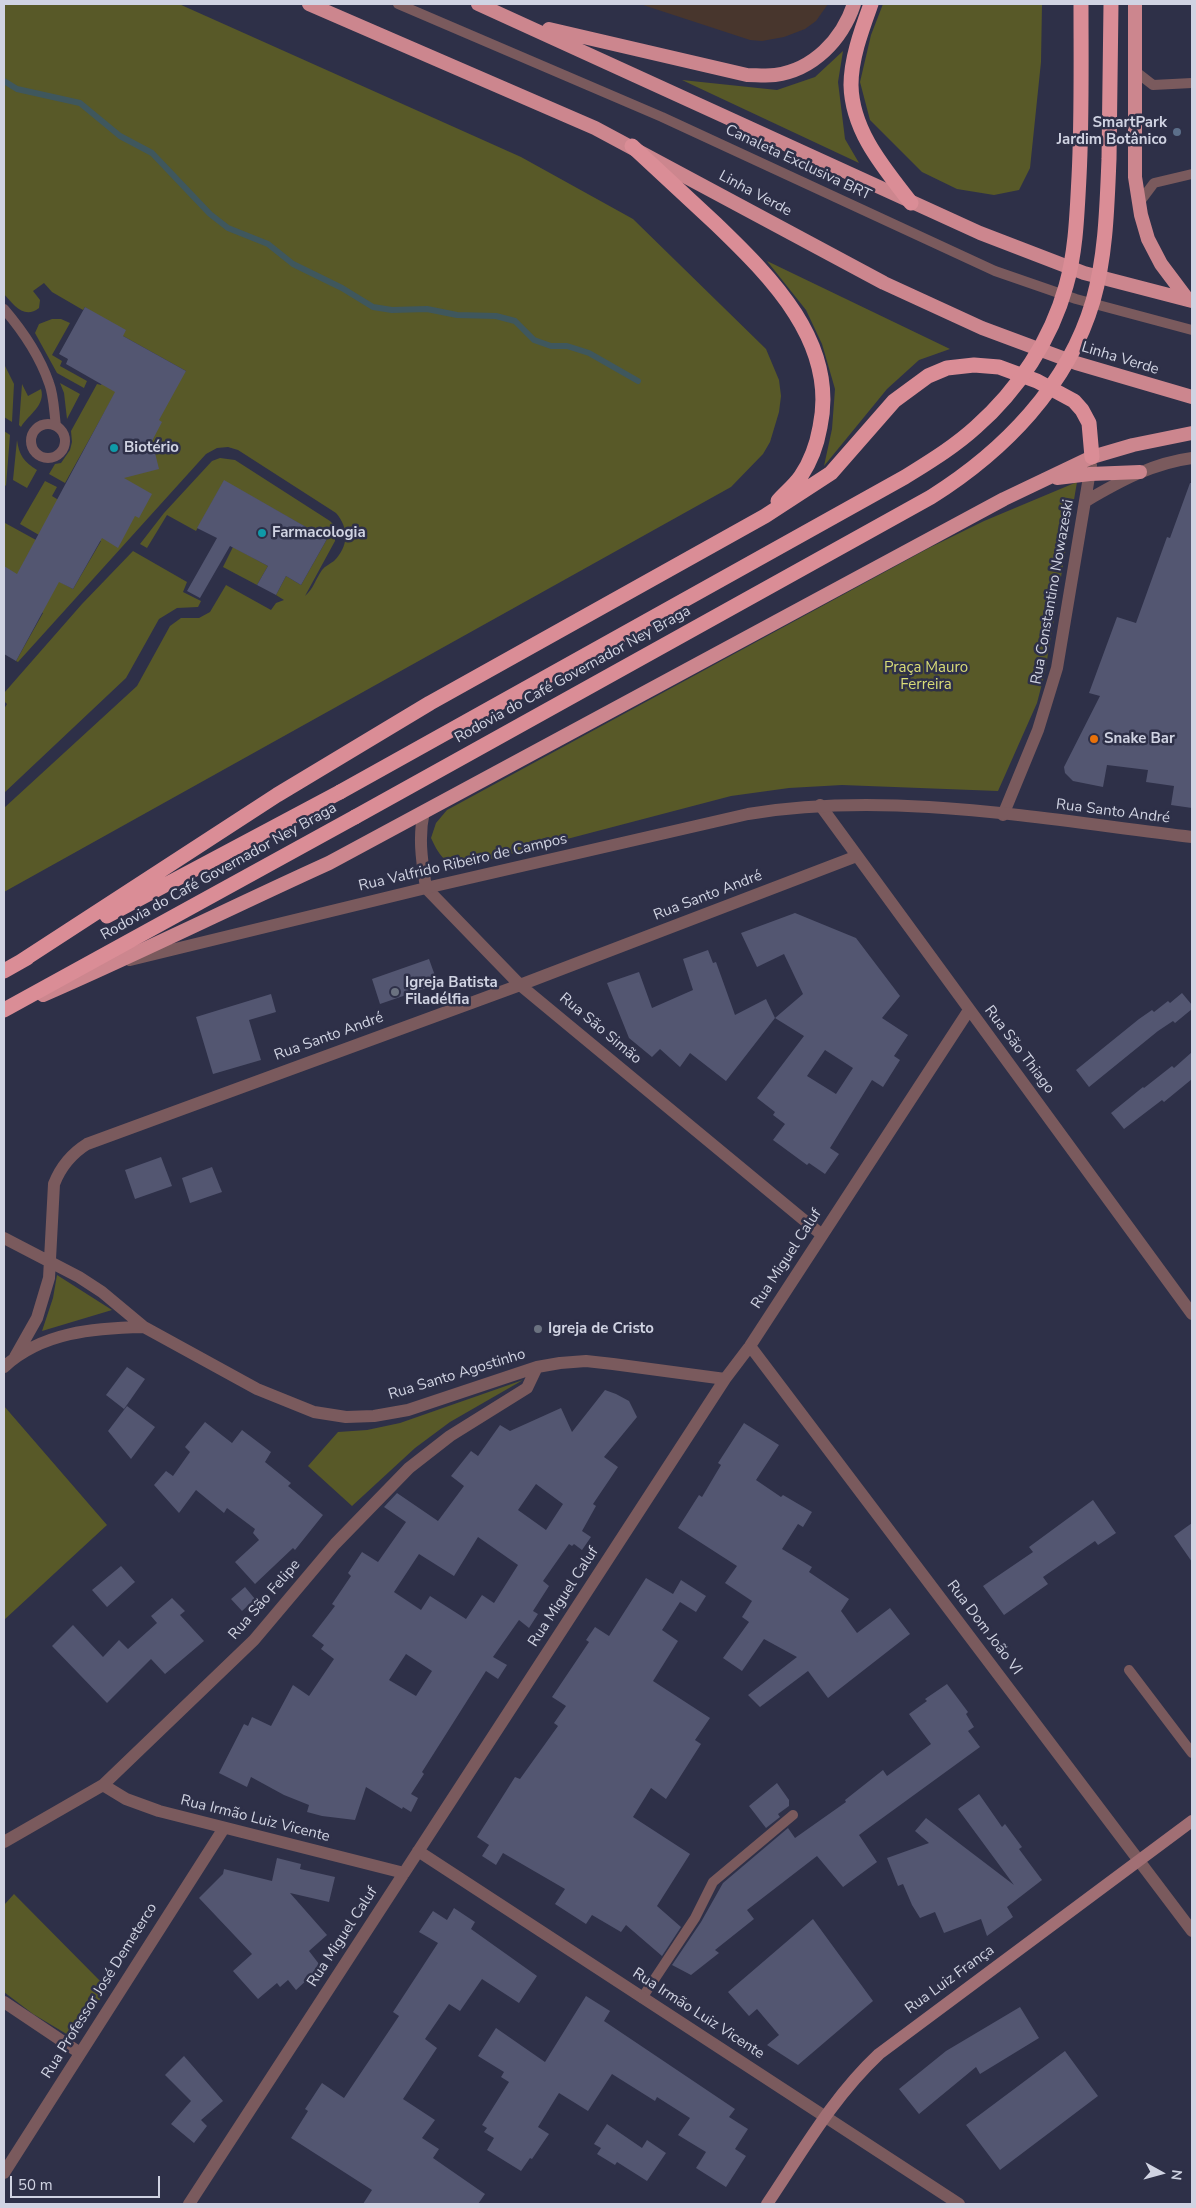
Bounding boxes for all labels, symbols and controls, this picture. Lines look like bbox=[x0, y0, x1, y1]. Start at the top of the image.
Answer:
place label: SmartPark Jardim Botânico bbox=[1057, 114, 1167, 149]
street label: Canaleta Exclusiva BRT bbox=[722, 121, 874, 205]
marker: SmartPark Jardim Botânico bbox=[1171, 126, 1183, 138]
street label: Linha Verde bbox=[715, 167, 795, 221]
street label: Linha Verde bbox=[1079, 339, 1161, 379]
place label: Biotério bbox=[124, 439, 179, 457]
marker: Biotério bbox=[108, 442, 120, 454]
street label: Rua Constantino Nowazeski bbox=[1028, 498, 1078, 686]
place label: Farmacologia bbox=[272, 524, 366, 542]
marker: Farmacologia bbox=[256, 527, 268, 539]
street label: Rodovia do Café Governador Ney Braga bbox=[452, 602, 694, 748]
park label: Praça Mauro Ferreira bbox=[884, 659, 968, 694]
place label: Snake Bar bbox=[1104, 730, 1175, 748]
marker: Snake Bar bbox=[1088, 733, 1100, 745]
street label: Rua Santo André bbox=[1055, 796, 1171, 828]
street label: Rodovia do Café Governador Ney Braga bbox=[98, 799, 340, 945]
street label: Rua Valfrido Ribeiro de Campos bbox=[357, 830, 569, 896]
street label: Rua Santo André bbox=[651, 867, 765, 925]
place label: Igreja Batista Filadélfia bbox=[405, 974, 498, 1009]
marker: Igreja Batista Filadélfia bbox=[389, 986, 401, 998]
street label: Rua São Simão bbox=[555, 989, 645, 1069]
street label: Rua São Thiago bbox=[980, 1002, 1058, 1098]
street label: Rua Santo André bbox=[272, 1009, 386, 1065]
street label: Rua Miguel Caluf bbox=[748, 1206, 826, 1312]
place label: Igreja de Cristo bbox=[548, 1320, 654, 1338]
marker: Igreja de Cristo bbox=[532, 1323, 544, 1335]
street label: Rua Santo Agostinho bbox=[386, 1346, 528, 1404]
street label: Rua Miguel Caluf bbox=[525, 1544, 603, 1650]
street label: Rua São Felipe bbox=[225, 1556, 305, 1644]
street label: Rua Dom João VI bbox=[943, 1577, 1025, 1679]
street label: Rua Irmão Luiz Vicente bbox=[178, 1792, 332, 1846]
street label: Rua Miguel Caluf bbox=[304, 1884, 382, 1990]
street label: Rua Professor José Demeterco bbox=[38, 1900, 162, 2082]
street label: Rua Luiz França bbox=[902, 1942, 998, 2018]
street label: Rua Irmão Luiz Vicente bbox=[629, 1965, 767, 2063]
north arrow bbox=[1136, 2148, 1186, 2198]
scale bar bbox=[12, 2166, 162, 2198]
text: N bbox=[1166, 2169, 1186, 2181]
text: 50 m bbox=[18, 2175, 53, 2195]

